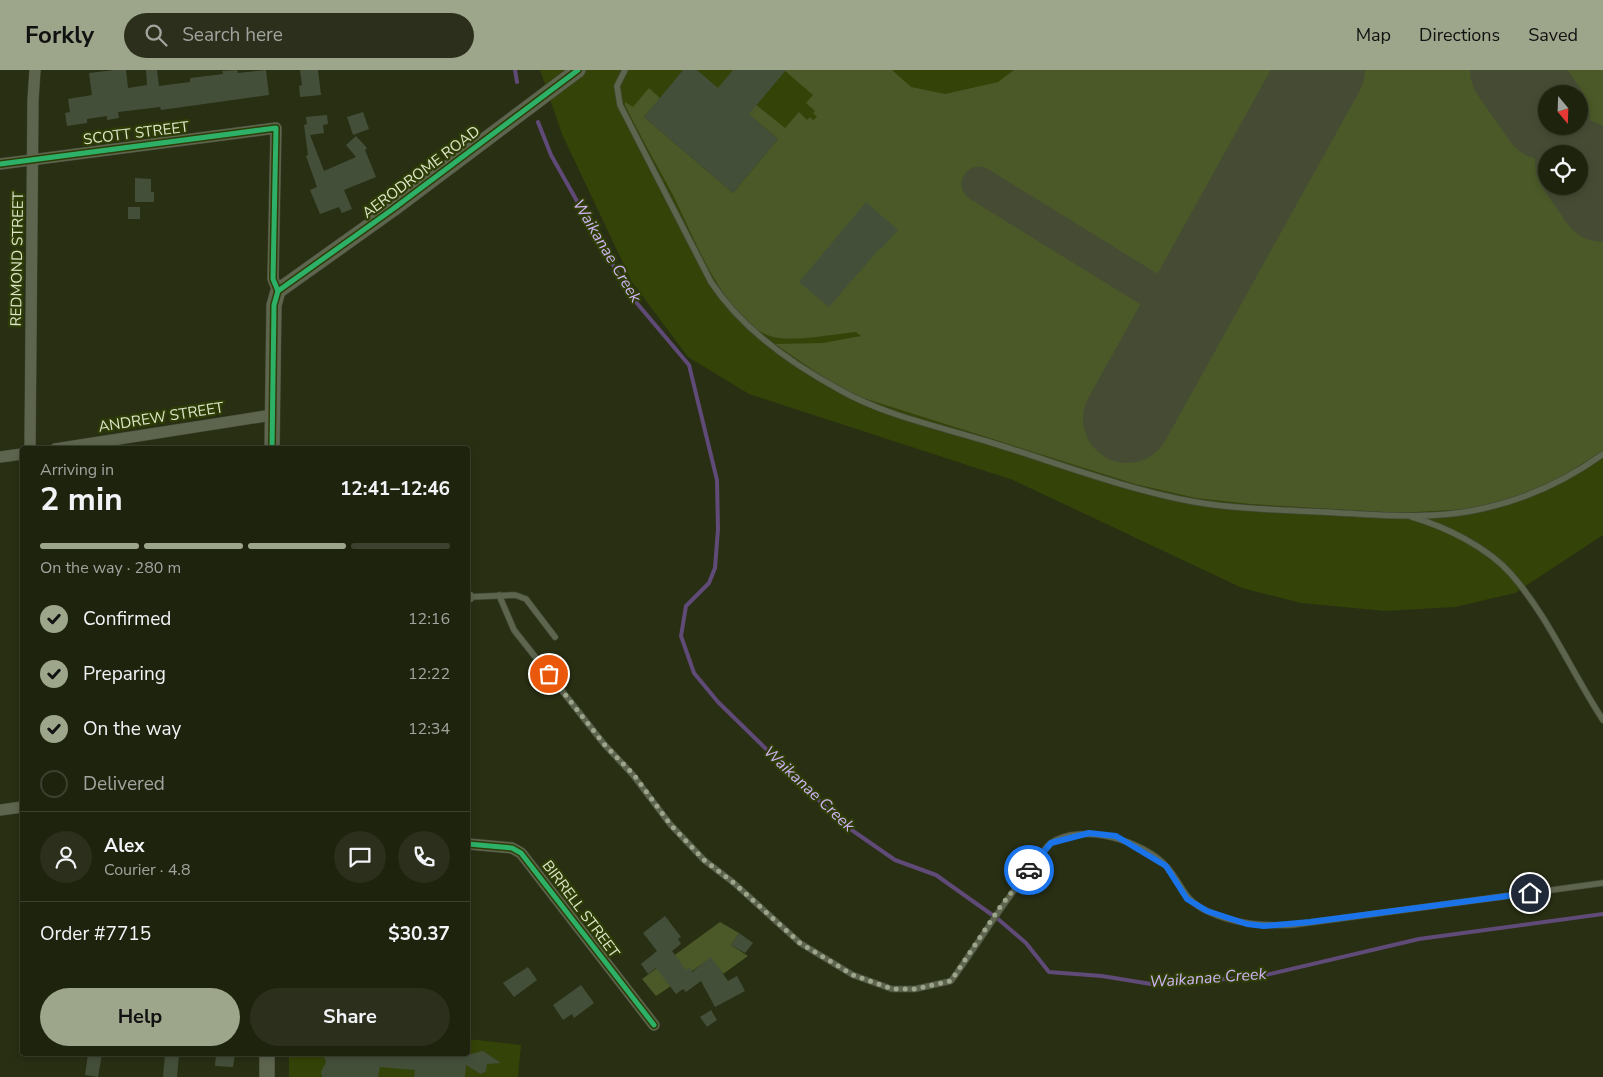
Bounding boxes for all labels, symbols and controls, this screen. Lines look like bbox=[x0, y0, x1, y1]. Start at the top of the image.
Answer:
search box bbox=[124, 13, 474, 58]
text: Forkly bbox=[25, 19, 94, 51]
icon: search bbox=[142, 21, 170, 49]
text: Search here bbox=[182, 22, 283, 48]
text: Map bbox=[1356, 23, 1391, 47]
text: Directions bbox=[1419, 23, 1500, 47]
text: Saved bbox=[1528, 23, 1578, 47]
north arrow bbox=[1538, 85, 1588, 135]
map controls bbox=[1538, 85, 1588, 195]
street label: SCOTT STREET bbox=[82, 117, 190, 149]
street label: AERODROME ROAD bbox=[358, 121, 484, 223]
button: locate bbox=[1538, 145, 1588, 195]
street label: REDMOND STREET bbox=[6, 191, 28, 327]
water label: Waikanae Creek bbox=[567, 195, 647, 308]
street label: ANDREW STREET bbox=[97, 397, 225, 437]
text: Arriving in bbox=[40, 459, 114, 481]
text: 12:41–12:46 bbox=[340, 476, 450, 502]
text: 2 min bbox=[40, 478, 123, 521]
text: On the way · 280 m bbox=[40, 557, 181, 579]
icon: check bbox=[40, 605, 68, 633]
text: Confirmed bbox=[83, 606, 171, 632]
text: 12:16 bbox=[408, 608, 450, 630]
pin bbox=[528, 653, 570, 695]
icon: check bbox=[40, 660, 68, 688]
icon: bag bbox=[535, 660, 563, 688]
text: Preparing bbox=[83, 661, 166, 687]
text: 12:22 bbox=[408, 663, 450, 685]
icon: check bbox=[40, 715, 68, 743]
text: On the way bbox=[83, 716, 181, 742]
text: 12:34 bbox=[408, 718, 450, 740]
water label: Waikanae Creek bbox=[759, 741, 860, 838]
text: Delivered bbox=[83, 771, 165, 797]
button: person bbox=[40, 831, 92, 883]
button: chat bbox=[334, 831, 386, 883]
button: phone bbox=[398, 831, 450, 883]
text: Alex bbox=[104, 833, 145, 859]
courier bbox=[1004, 845, 1054, 895]
street label: BIRRELL STREET bbox=[538, 856, 624, 962]
icon: car bbox=[1015, 856, 1043, 884]
text: Courier · 4.8 bbox=[104, 859, 190, 881]
pin bbox=[1509, 872, 1551, 914]
icon: home bbox=[1516, 879, 1544, 907]
text: Order #7715 bbox=[40, 921, 151, 947]
text: $30.37 bbox=[388, 921, 450, 947]
water label: Waikanae Creek bbox=[1149, 963, 1268, 993]
button: Help bbox=[40, 988, 240, 1046]
button: Share bbox=[250, 988, 450, 1046]

